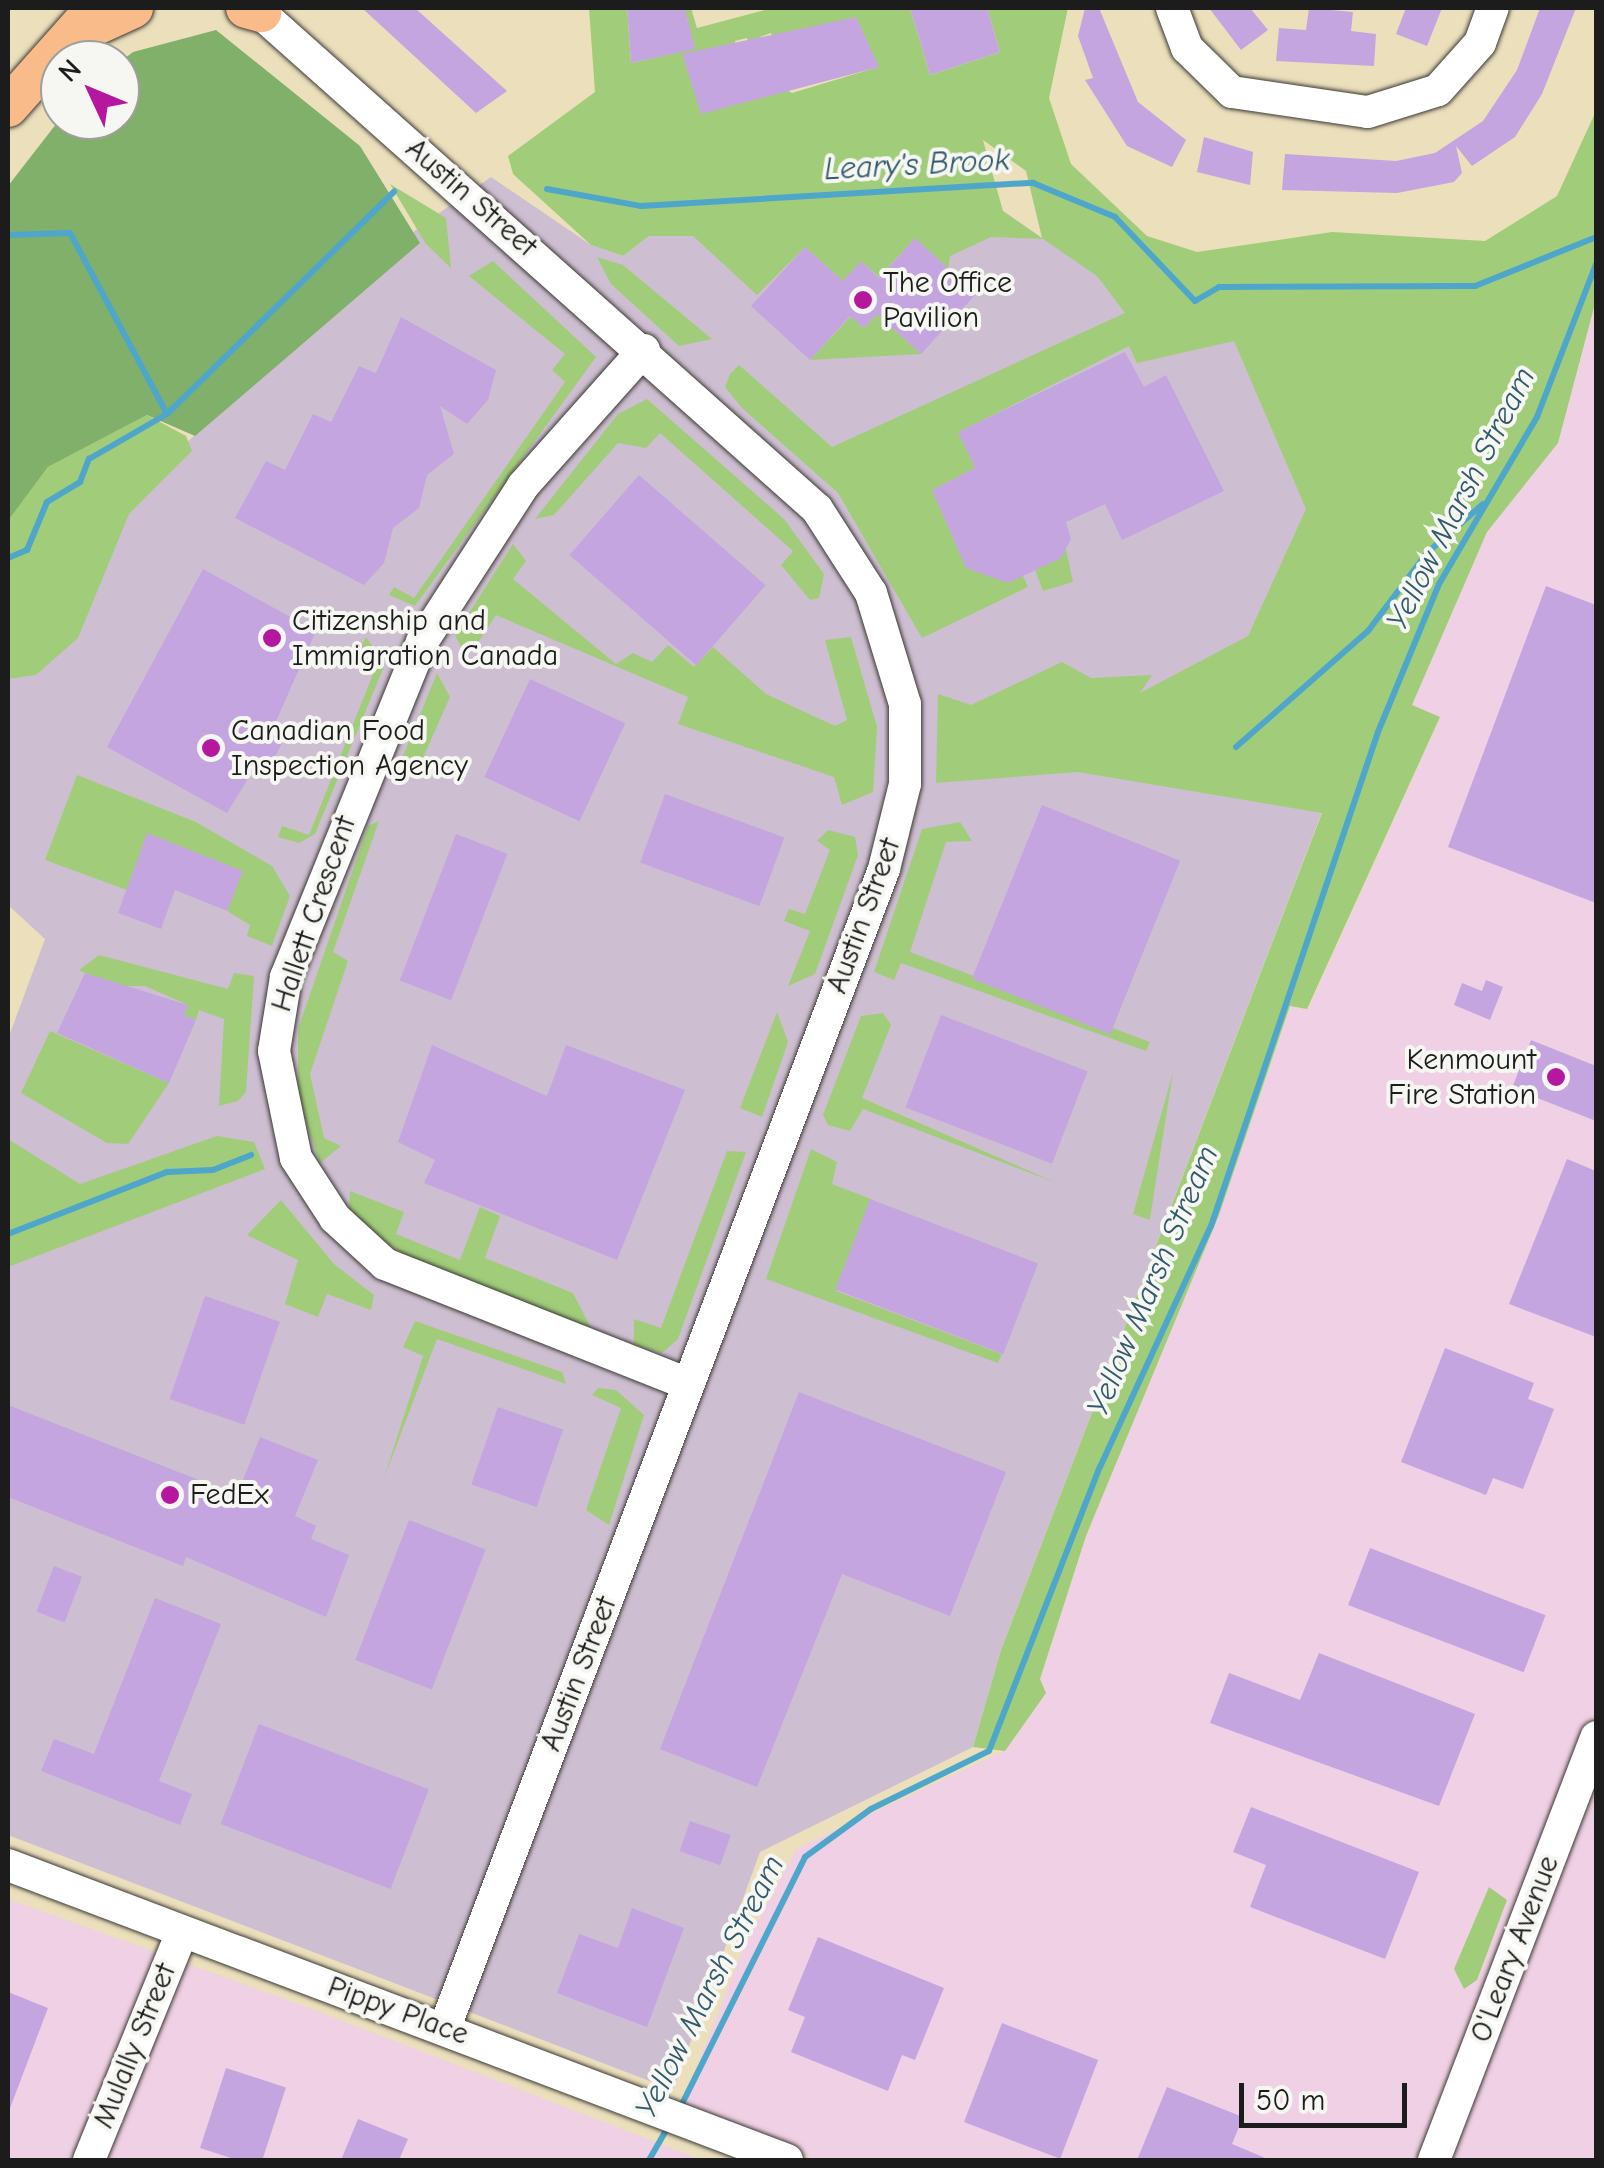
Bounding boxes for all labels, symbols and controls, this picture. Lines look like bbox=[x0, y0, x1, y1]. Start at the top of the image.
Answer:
north arrow bbox=[40, 40, 140, 140]
text: N bbox=[52, 53, 88, 88]
street label: Austin Street bbox=[398, 131, 544, 265]
water label: Leary's Brook bbox=[823, 141, 1011, 189]
place label: The Office Pavilion bbox=[883, 265, 1012, 336]
marker: The Office Pavilion bbox=[852, 289, 874, 311]
water label: Yellow Marsh Stream bbox=[1378, 361, 1544, 637]
place label: Citizenship and Immigration Canada bbox=[292, 603, 558, 674]
marker: Citizenship and Immigration Canada bbox=[261, 627, 283, 649]
place label: Canadian Food Inspection Agency bbox=[231, 713, 468, 784]
marker: Canadian Food Inspection Agency bbox=[200, 737, 222, 759]
street label: Hallett Crescent bbox=[264, 812, 364, 1016]
street label: Austin Street bbox=[819, 834, 909, 998]
place label: Kenmount Fire Station bbox=[1388, 1042, 1536, 1112]
marker: Kenmount Fire Station bbox=[1545, 1066, 1567, 1088]
water label: Yellow Marsh Stream bbox=[1079, 1140, 1227, 1422]
place label: FedEx bbox=[190, 1477, 269, 1513]
marker: FedEx bbox=[159, 1484, 181, 1506]
street label: Austin Street bbox=[533, 1592, 625, 1756]
water label: Yellow Marsh Stream bbox=[627, 1849, 793, 2125]
street label: O'Leary Avenue bbox=[1463, 1851, 1567, 2047]
street label: Mulally Street bbox=[86, 1958, 184, 2134]
street label: Pippy Place bbox=[323, 1969, 473, 2053]
scale bar bbox=[1244, 2063, 1412, 2125]
text: 50 m bbox=[1256, 2083, 1325, 2118]

